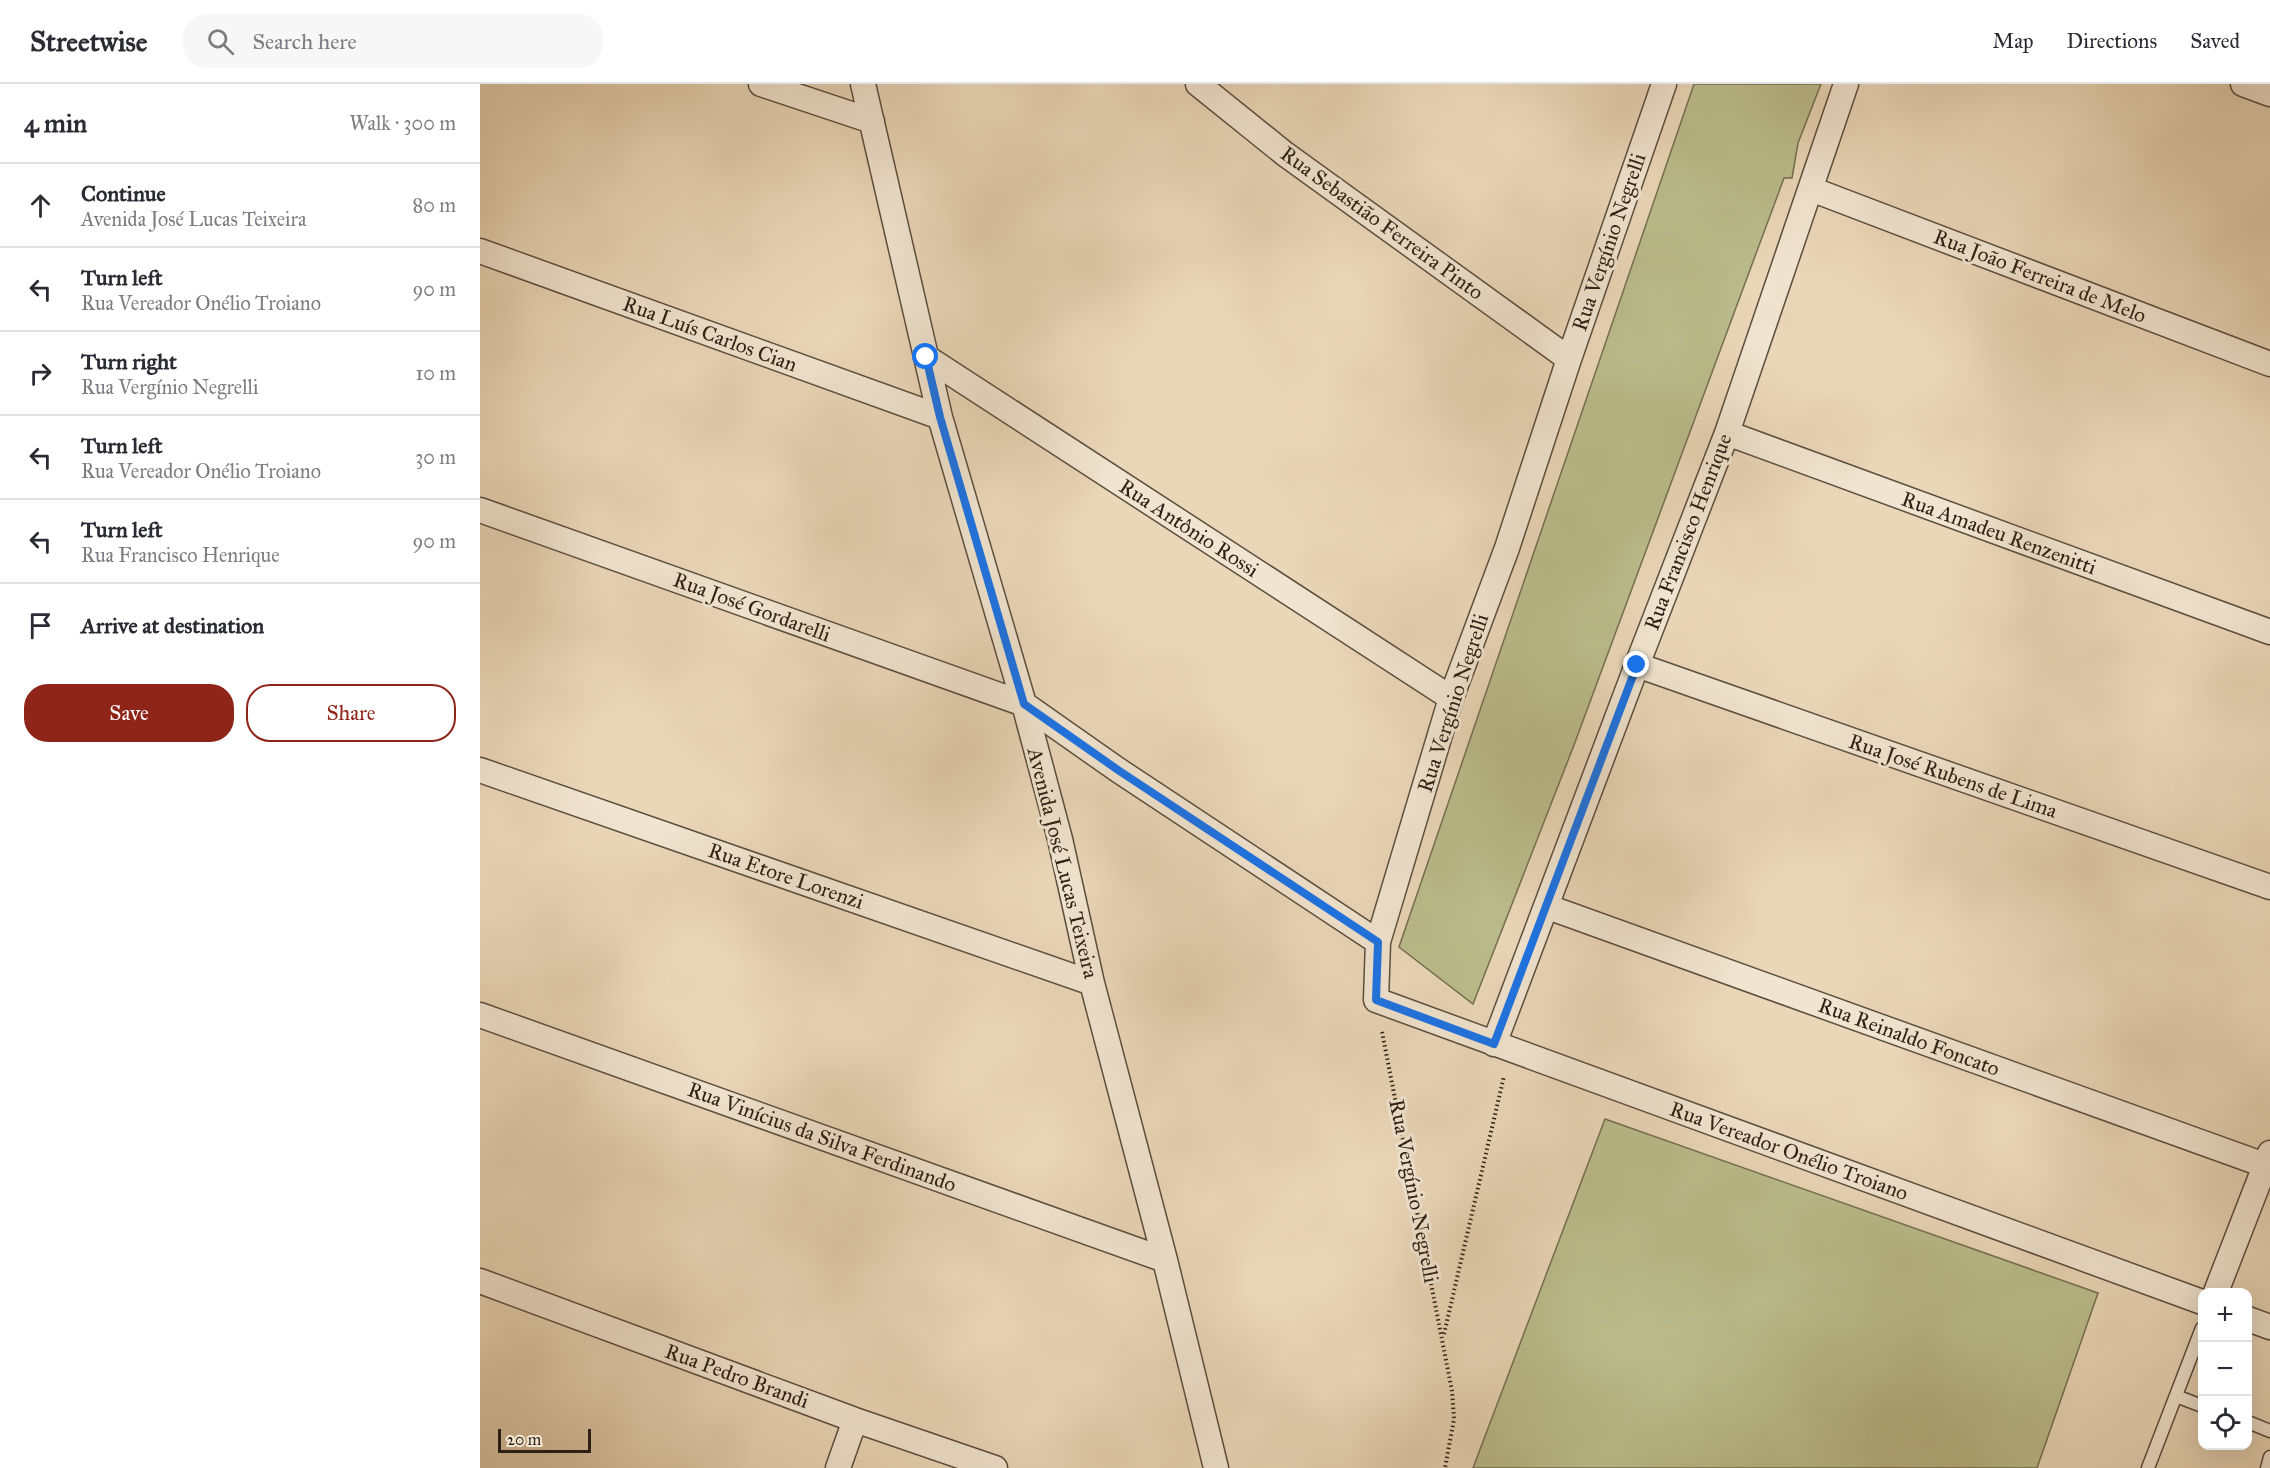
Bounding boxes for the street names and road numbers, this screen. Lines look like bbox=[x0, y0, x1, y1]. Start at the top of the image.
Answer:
street label: Rua Sebastião Ferreira Pinto bbox=[1275, 141, 1489, 306]
street label: Rua Vergínio Negrelli bbox=[1566, 149, 1652, 334]
street label: Rua João Ferreira de Melo bbox=[1930, 223, 2150, 329]
street label: Rua Luís Carlos Cian bbox=[619, 290, 801, 378]
street label: Rua Francisco Henrique bbox=[1639, 430, 1738, 634]
street label: Rua Antônio Rossi bbox=[1114, 473, 1264, 583]
street label: Rua Amadeu Renzenitti bbox=[1898, 486, 2100, 580]
street label: Rua José Gordarelli bbox=[670, 566, 835, 648]
street label: Rua Vergínio Negrelli bbox=[1412, 610, 1494, 796]
street label: Rua José Rubens de Lima bbox=[1845, 728, 2061, 824]
street label: Avenida José Lucas Teixeira bbox=[1022, 744, 1104, 981]
street label: Rua Etore Lorenzi bbox=[705, 837, 867, 915]
street label: Rua Reinaldo Foncato bbox=[1815, 992, 2004, 1082]
street label: Rua Vinícius da Silva Ferdinando bbox=[684, 1076, 960, 1198]
street label: Rua Vereador Onélio Troiano bbox=[1666, 1096, 1912, 1206]
street label: Rua Vergínio Negrelli bbox=[1383, 1097, 1445, 1285]
street label: Rua Pedro Brandi bbox=[662, 1338, 813, 1414]

